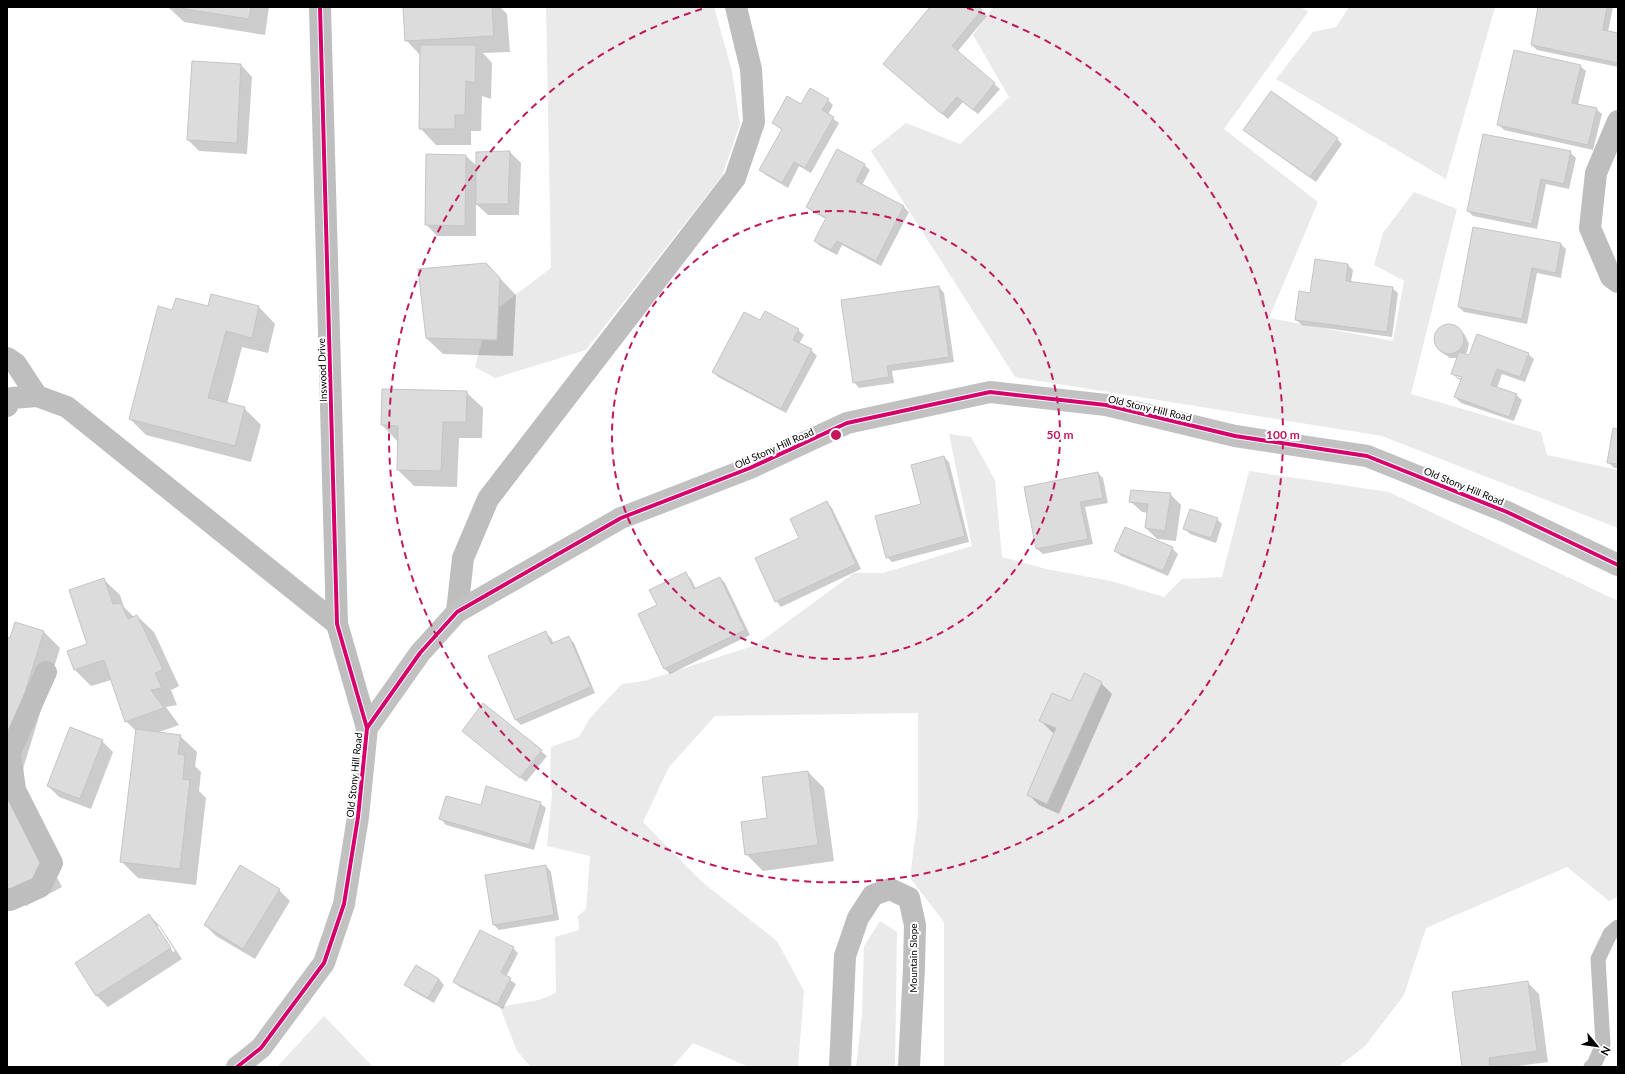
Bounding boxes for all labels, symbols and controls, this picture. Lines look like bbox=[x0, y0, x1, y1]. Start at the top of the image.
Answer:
street label: Inswood Drive bbox=[315, 338, 329, 402]
street label: Old Stony Hill Road bbox=[1107, 393, 1193, 423]
street label: Old Stony Hill Road bbox=[733, 425, 815, 471]
text: 50 m bbox=[1047, 427, 1073, 442]
text: 100 m bbox=[1266, 427, 1300, 442]
centre of rings bbox=[829, 428, 843, 442]
street label: Old Stony Hill Road bbox=[1422, 464, 1506, 508]
street label: Old Stony Hill Road bbox=[344, 732, 364, 818]
street label: Mountain Slope bbox=[907, 923, 919, 993]
north arrow bbox=[1577, 1026, 1617, 1066]
text: N bbox=[1598, 1044, 1614, 1058]

